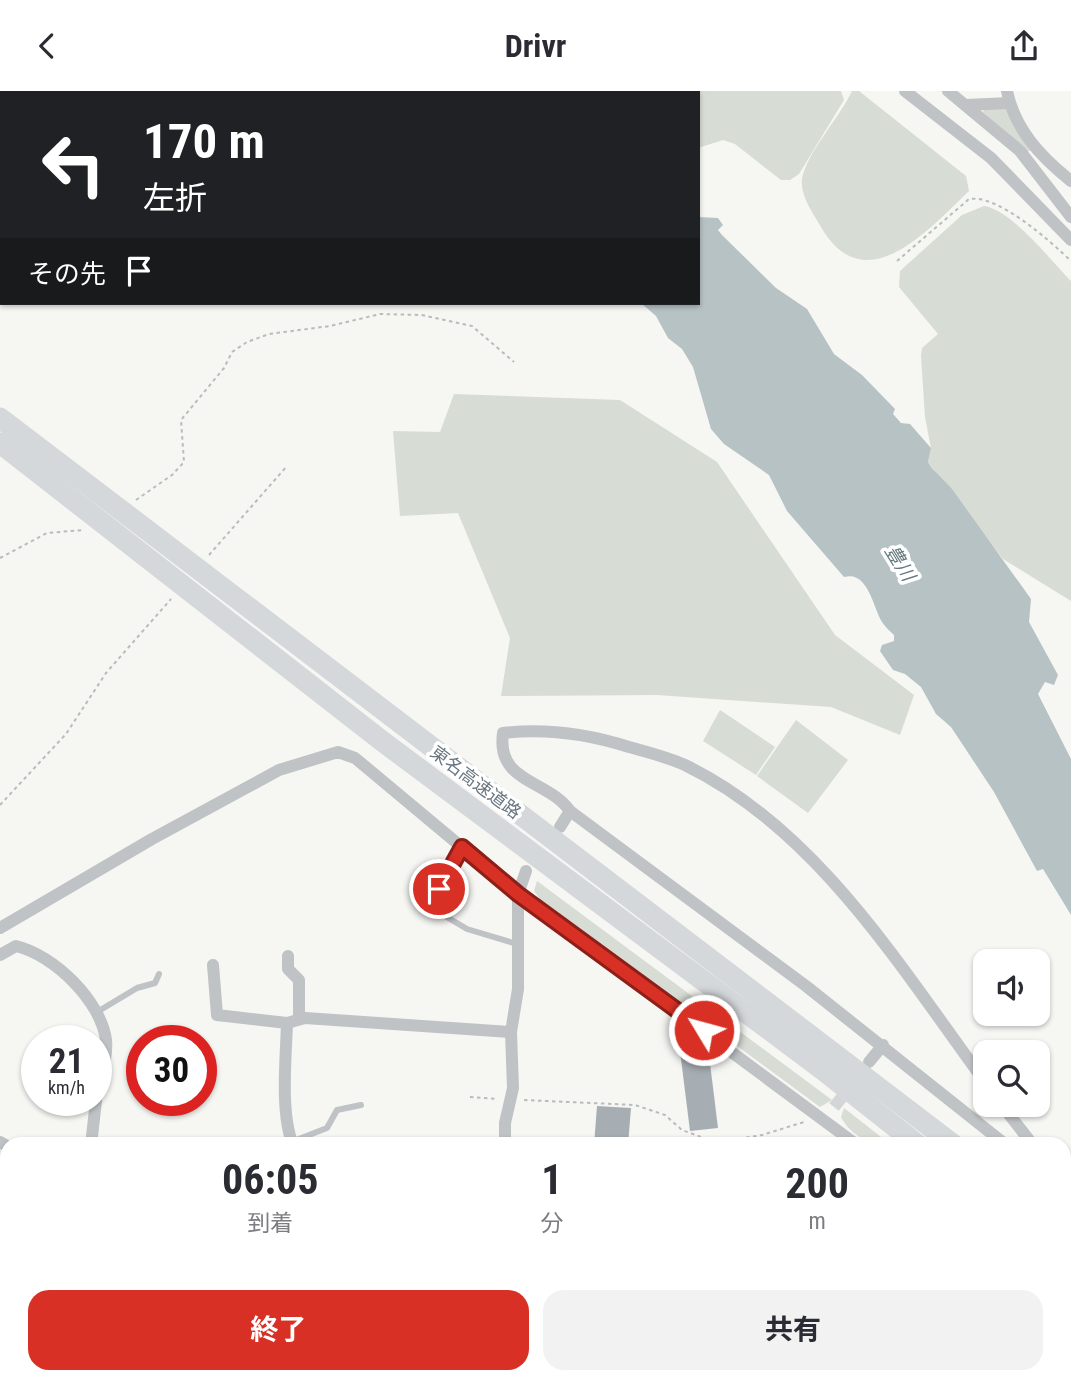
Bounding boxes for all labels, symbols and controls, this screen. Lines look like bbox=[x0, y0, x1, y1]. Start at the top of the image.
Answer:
icon: back bbox=[28, 27, 66, 65]
text: Drivr bbox=[505, 27, 566, 65]
icon: share bbox=[1005, 27, 1043, 65]
text: 170 m bbox=[143, 113, 265, 170]
icon: left bbox=[28, 119, 119, 210]
text: 左折 bbox=[143, 179, 207, 217]
icon: arrive bbox=[120, 252, 158, 290]
text: その先 bbox=[28, 259, 106, 289]
water label: 豊川 bbox=[880, 541, 921, 587]
street label: 東名高速道路 bbox=[427, 741, 525, 823]
pin bbox=[409, 859, 469, 919]
icon: arrive bbox=[420, 870, 458, 908]
map controls bbox=[973, 949, 1050, 1117]
button: sound bbox=[973, 949, 1050, 1026]
position arrow bbox=[667, 993, 741, 1067]
speed limit sign: 30 bbox=[126, 1025, 217, 1116]
button: search bbox=[973, 1040, 1050, 1117]
text: 21 bbox=[49, 1041, 84, 1082]
text: km/h bbox=[48, 1077, 85, 1098]
text: 06:05 bbox=[222, 1155, 318, 1204]
text: 1 bbox=[541, 1155, 562, 1204]
text: 200 bbox=[785, 1159, 849, 1208]
text: m bbox=[808, 1208, 826, 1235]
text: 到着 bbox=[247, 1210, 293, 1237]
text: 分 bbox=[540, 1210, 563, 1237]
button: 終了 bbox=[28, 1290, 529, 1370]
button: 共有 bbox=[543, 1290, 1043, 1370]

